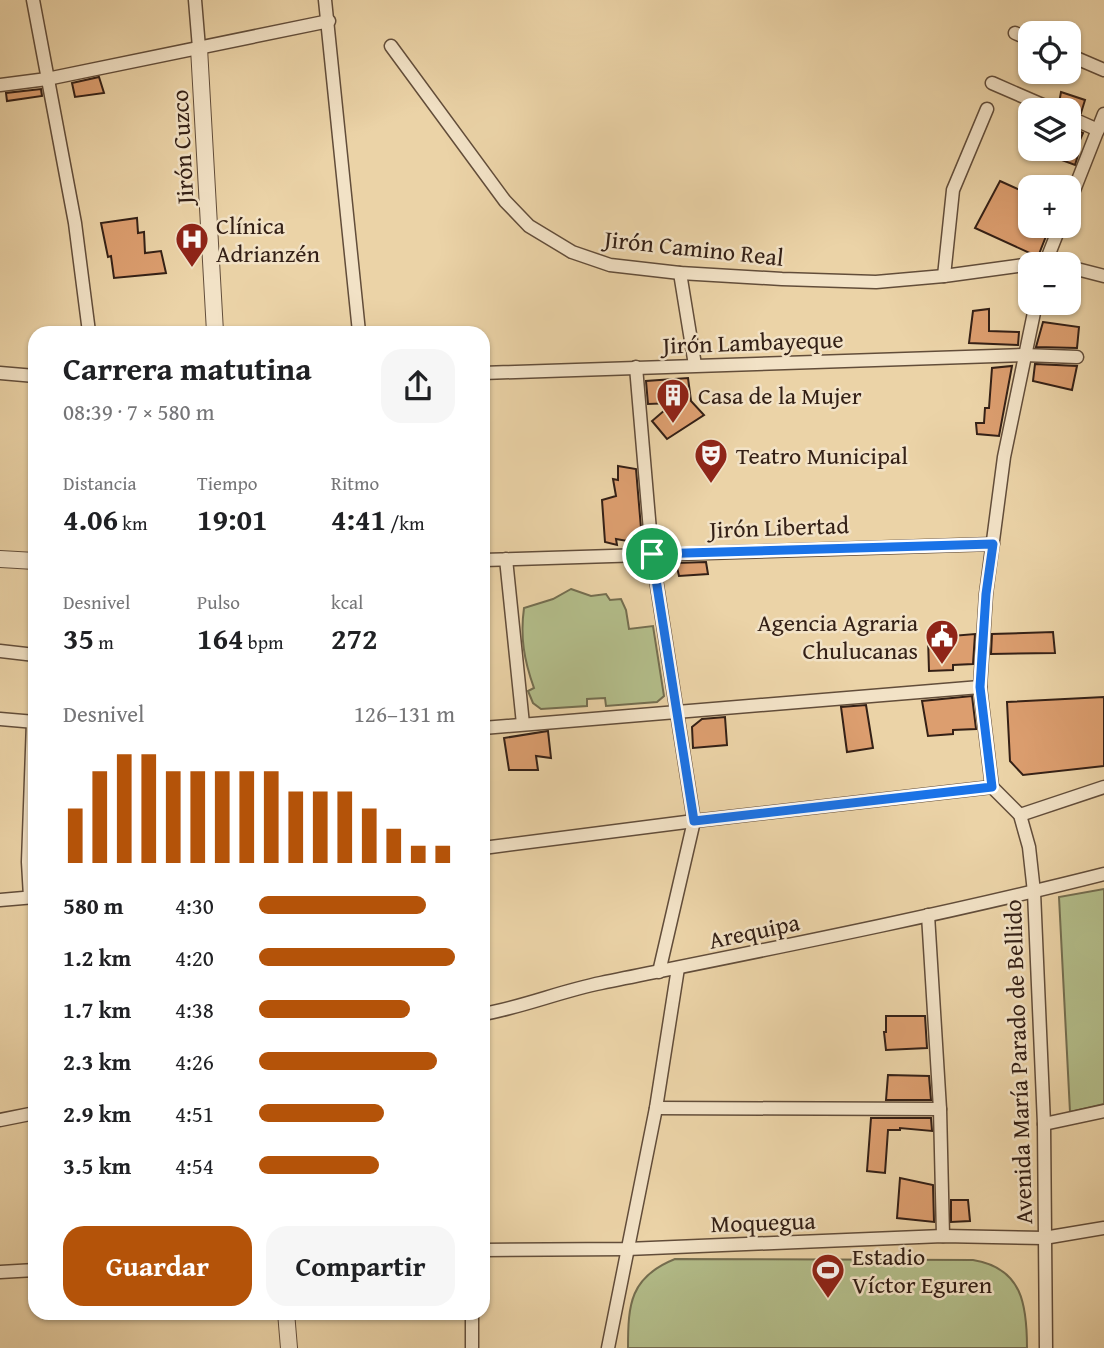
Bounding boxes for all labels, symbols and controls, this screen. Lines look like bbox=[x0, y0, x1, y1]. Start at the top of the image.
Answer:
map controls bbox=[1018, 21, 1081, 315]
button: locate bbox=[1018, 21, 1081, 84]
street label: Jirón Cuzco bbox=[162, 89, 203, 208]
button: layers bbox=[1018, 98, 1081, 161]
button: + bbox=[1018, 175, 1081, 238]
place label: Clínica Adrianzén bbox=[216, 208, 321, 271]
hospital icon: Clínica Adrianzén bbox=[173, 220, 211, 269]
street label: Jirón Camino Real bbox=[600, 221, 786, 275]
button: − bbox=[1018, 252, 1081, 315]
street label: Jirón Lambayeque bbox=[659, 321, 844, 363]
text: Carrera matutina bbox=[63, 345, 312, 392]
button: share bbox=[381, 349, 455, 423]
building icon: Casa de la Mujer bbox=[654, 376, 692, 425]
place label: Casa de la Mujer bbox=[698, 378, 862, 413]
text: 08:39 · 7 × 580 m bbox=[63, 395, 215, 428]
theatre icon: Teatro Municipal bbox=[692, 436, 730, 485]
place label: Teatro Municipal bbox=[736, 438, 908, 473]
text: Distancia bbox=[63, 469, 137, 497]
text: Tiempo bbox=[197, 469, 257, 497]
text: Ritmo bbox=[331, 469, 379, 497]
text: 4.06 bbox=[63, 497, 118, 541]
text: 19:01 bbox=[197, 497, 268, 541]
text: 4:41 bbox=[331, 497, 386, 541]
street label: Jirón Libertad bbox=[706, 507, 850, 547]
text: km bbox=[118, 509, 147, 537]
text: /km bbox=[386, 509, 424, 537]
pin bbox=[622, 524, 682, 584]
icon: arrive bbox=[633, 535, 671, 573]
text: Desnivel bbox=[63, 588, 130, 616]
text: Pulso bbox=[197, 588, 240, 616]
text: kcal bbox=[331, 588, 363, 616]
place label: Agencia Agraria Chulucanas bbox=[757, 605, 919, 668]
text: 35 bbox=[63, 616, 94, 660]
text: 164 bbox=[197, 616, 244, 660]
text: 272 bbox=[331, 616, 378, 660]
public building icon: Agencia Agraria Chulucanas bbox=[923, 617, 961, 666]
text: m bbox=[94, 628, 114, 656]
text: bpm bbox=[244, 628, 283, 656]
text: Desnivel bbox=[63, 697, 144, 730]
text: 126–131 m bbox=[354, 697, 455, 730]
text: 580 m bbox=[63, 889, 124, 922]
text: 4:30 bbox=[175, 889, 214, 922]
street label: Avenida María Parado de Bellido bbox=[995, 899, 1041, 1225]
street label: Arequipa bbox=[705, 904, 803, 958]
text: 1.2 km bbox=[63, 941, 131, 974]
text: 4:20 bbox=[175, 941, 214, 974]
text: 1.7 km bbox=[63, 993, 131, 1026]
text: 4:38 bbox=[175, 993, 214, 1026]
text: 2.3 km bbox=[63, 1045, 131, 1078]
text: 4:26 bbox=[175, 1045, 214, 1078]
text: 2.9 km bbox=[63, 1097, 131, 1130]
text: 4:51 bbox=[175, 1097, 214, 1130]
text: 3.5 km bbox=[63, 1149, 131, 1182]
text: 4:54 bbox=[175, 1149, 214, 1182]
street label: Moquegua bbox=[710, 1203, 817, 1241]
button: Guardar bbox=[63, 1226, 252, 1306]
button: Compartir bbox=[266, 1226, 455, 1306]
place label: Estadio Víctor Eguren bbox=[852, 1239, 993, 1302]
sports icon: Estadio Víctor Eguren bbox=[809, 1251, 847, 1300]

